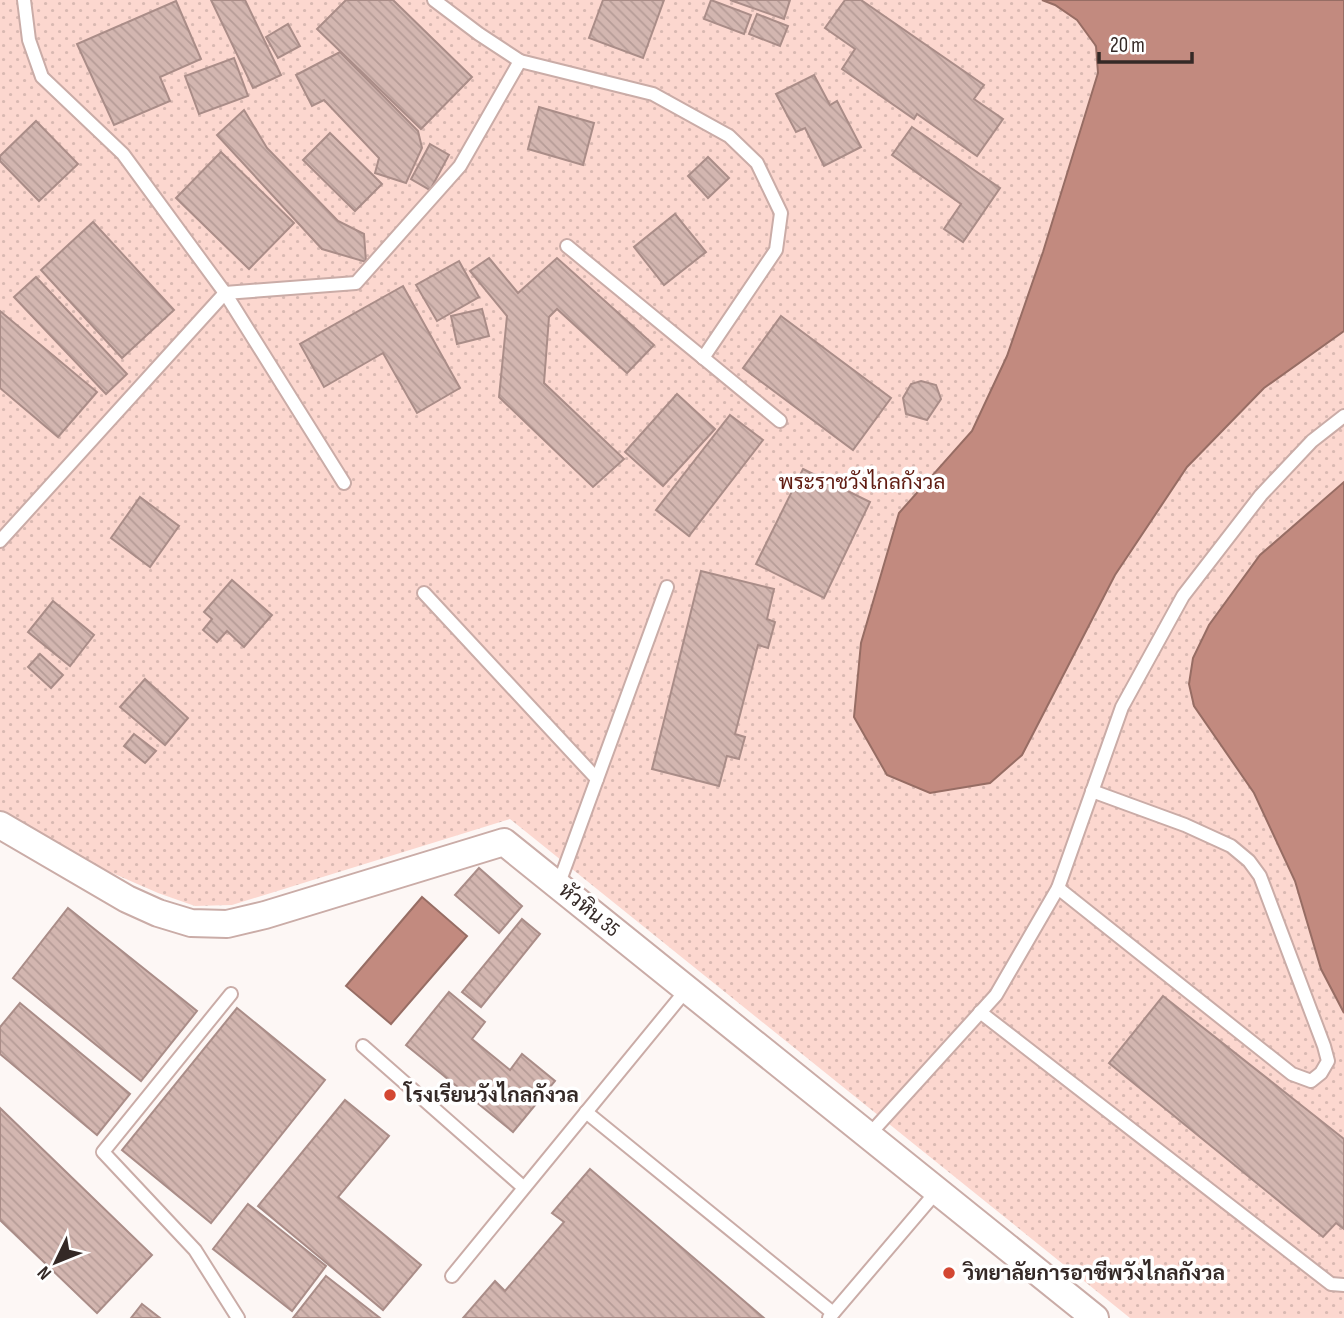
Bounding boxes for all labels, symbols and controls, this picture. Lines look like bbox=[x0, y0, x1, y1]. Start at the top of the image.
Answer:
scale bar bbox=[1099, 21, 1192, 65]
text: 20 m bbox=[1110, 33, 1145, 58]
park label: พระราชวังไกลกังวล bbox=[779, 469, 945, 495]
street label: หัวหิน 35 bbox=[553, 878, 625, 942]
place label: โรงเรียนวังไกลกังวล bbox=[402, 1081, 579, 1108]
marker: โรงเรียนวังไกลกังวล bbox=[382, 1087, 398, 1103]
north arrow bbox=[21, 1227, 91, 1297]
place label: วิทยาลัยการอาชีพวังไกลกังวล bbox=[962, 1259, 1225, 1286]
text: N bbox=[33, 1261, 57, 1284]
marker: วิทยาลัยการอาชีพวังไกลกังวล bbox=[941, 1265, 957, 1281]

